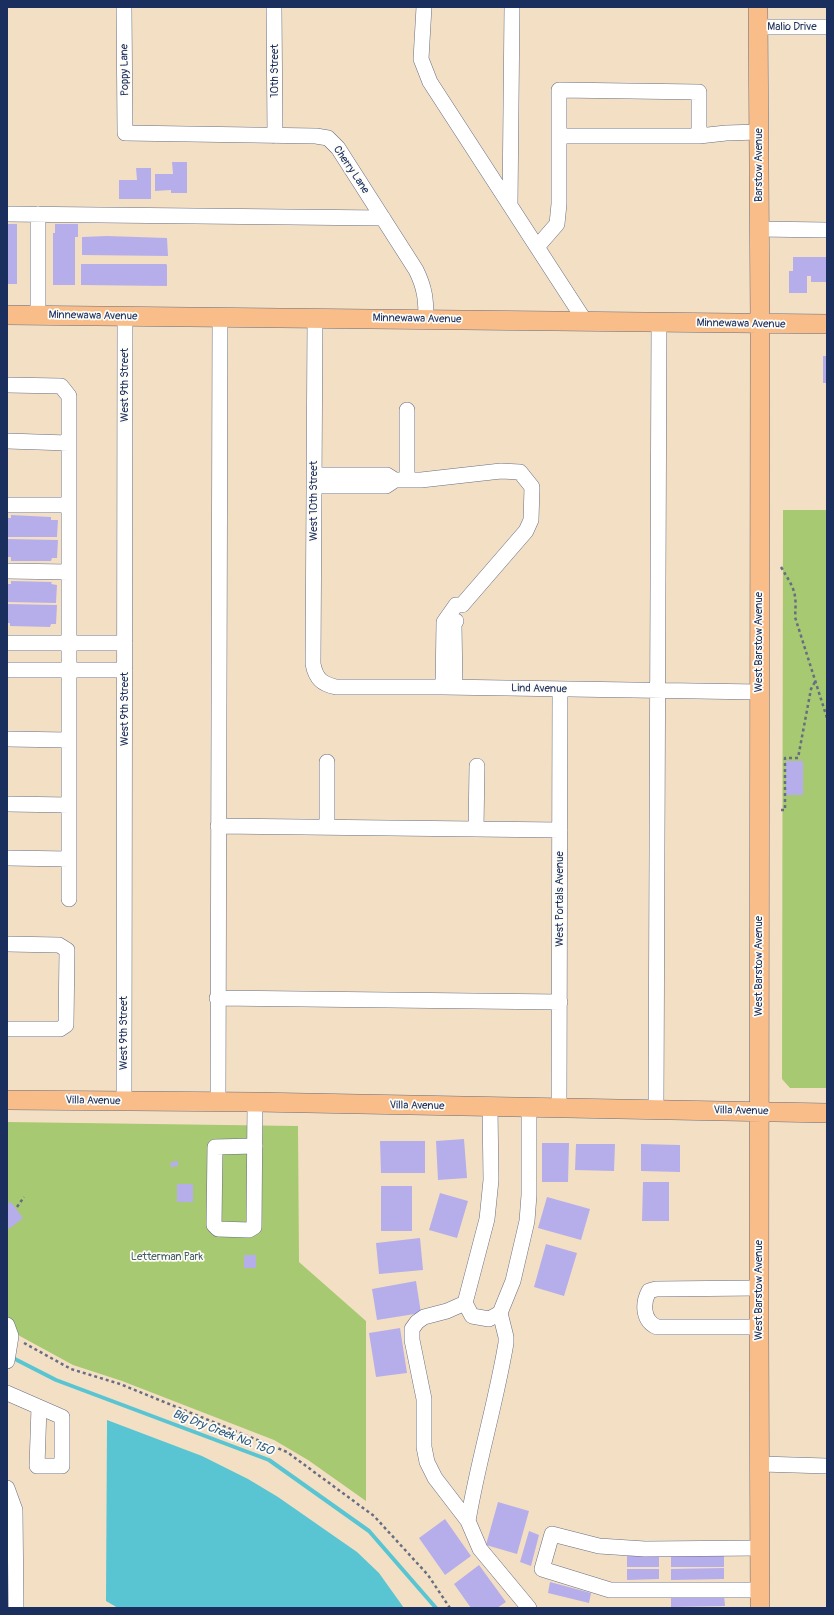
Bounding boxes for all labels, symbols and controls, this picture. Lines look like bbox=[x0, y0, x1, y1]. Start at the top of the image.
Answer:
street label: Malio Drive bbox=[767, 20, 817, 34]
street label: Poppy Lane bbox=[118, 44, 132, 96]
street label: 10th Street bbox=[268, 44, 282, 98]
street label: Barstow Avenue bbox=[752, 128, 766, 202]
street label: Cherry Lane bbox=[330, 144, 372, 196]
street label: Minnewawa Avenue bbox=[48, 309, 138, 323]
street label: Minnewawa Avenue bbox=[372, 312, 462, 326]
street label: Minnewawa Avenue bbox=[696, 317, 786, 331]
street label: West 9th Street bbox=[118, 348, 132, 422]
street label: West 10th Street bbox=[307, 461, 321, 541]
street label: West Barstow Avenue bbox=[752, 592, 766, 692]
street label: West 9th Street bbox=[118, 672, 132, 746]
street label: Lind Avenue bbox=[511, 682, 567, 696]
street label: West Portals Avenue bbox=[553, 851, 567, 947]
street label: West Barstow Avenue bbox=[752, 916, 766, 1016]
street label: West 9th Street bbox=[117, 996, 131, 1070]
street label: Villa Avenue bbox=[65, 1094, 121, 1108]
street label: Villa Avenue bbox=[389, 1099, 445, 1113]
street label: Villa Avenue bbox=[713, 1104, 769, 1118]
street label: West Barstow Avenue bbox=[752, 1240, 766, 1340]
park label: Letterman Park bbox=[131, 1250, 203, 1264]
water label: Big Dry Creek No. 150 bbox=[170, 1407, 276, 1459]

